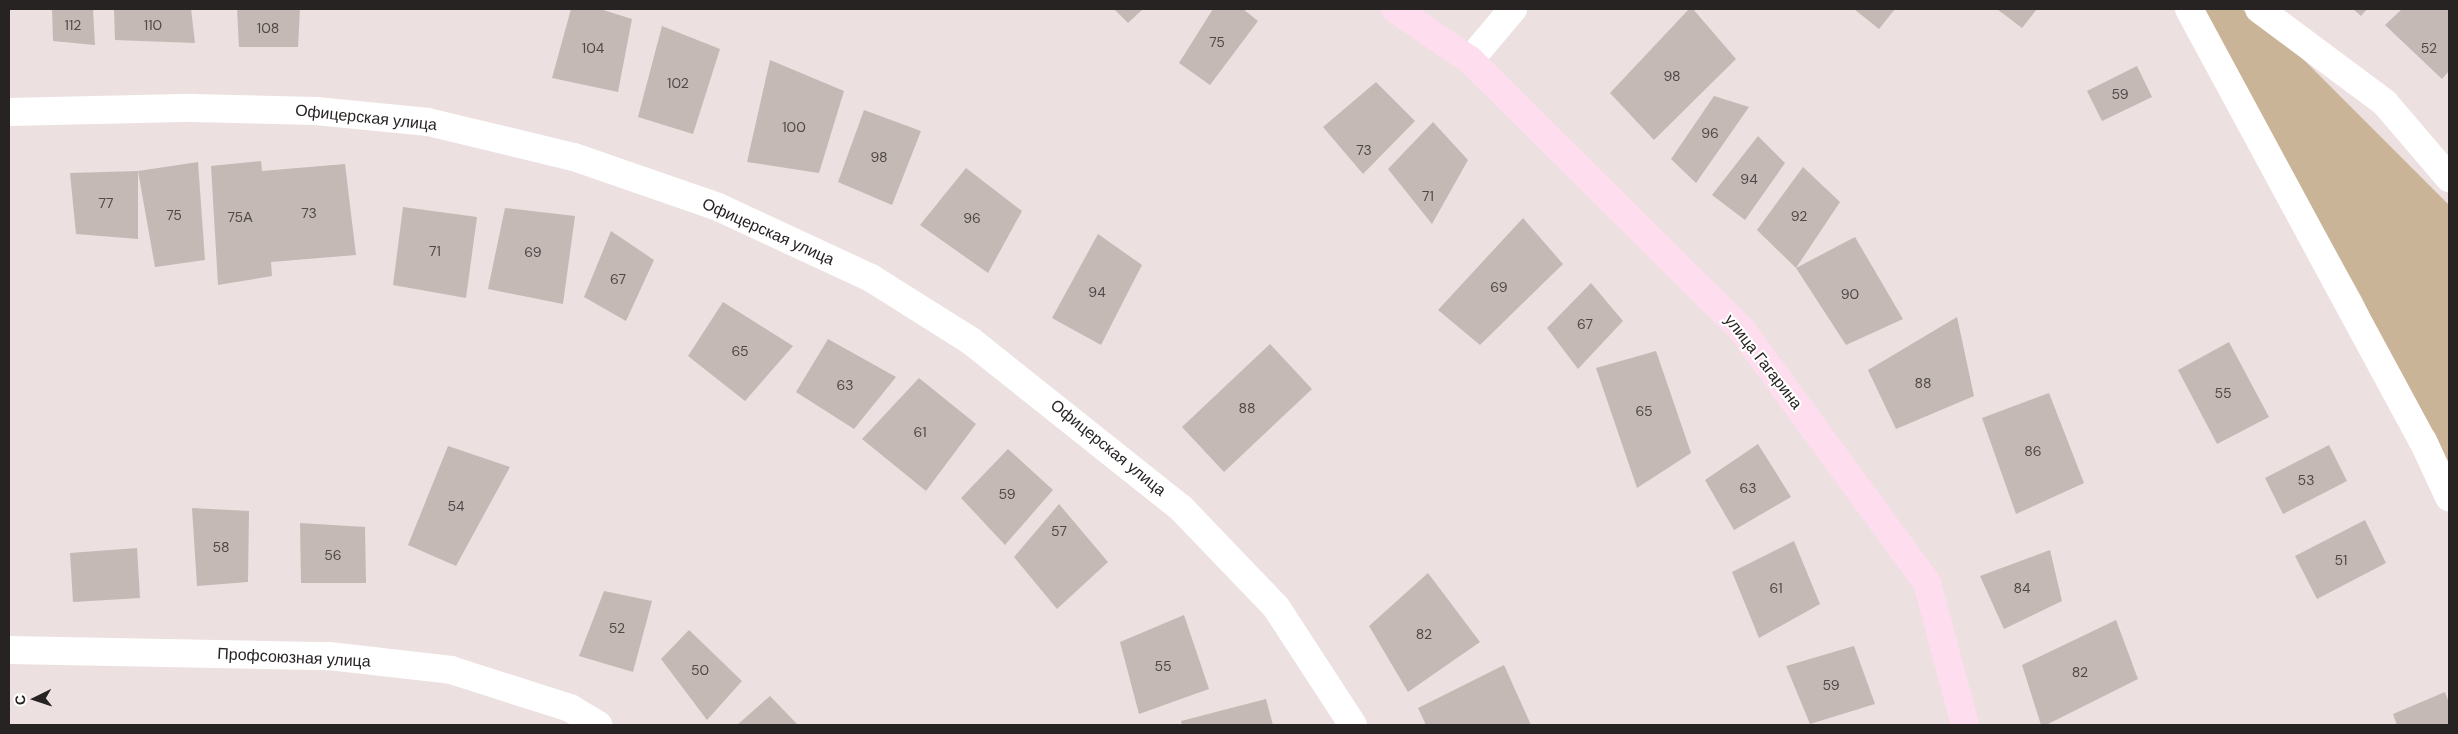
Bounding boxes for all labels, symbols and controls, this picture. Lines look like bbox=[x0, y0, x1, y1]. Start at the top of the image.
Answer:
house number: 112 bbox=[65, 17, 81, 33]
house number: 110 bbox=[144, 17, 162, 33]
house number: 108 bbox=[257, 20, 279, 36]
house number: 75 bbox=[1209, 34, 1225, 50]
house number: 104 bbox=[582, 40, 604, 56]
house number: 52 bbox=[2421, 40, 2437, 56]
house number: 98 bbox=[1663, 68, 1681, 84]
house number: 102 bbox=[667, 75, 689, 91]
house number: 59 bbox=[2112, 86, 2128, 102]
street label: Офицерская улица bbox=[294, 101, 438, 135]
house number: 100 bbox=[782, 119, 806, 135]
house number: 96 bbox=[1701, 125, 1719, 141]
house number: 73 bbox=[1356, 142, 1372, 158]
house number: 98 bbox=[870, 149, 888, 165]
house number: 94 bbox=[1740, 171, 1758, 187]
house number: 71 bbox=[1422, 188, 1434, 204]
street label: Офицерская улица bbox=[699, 194, 837, 270]
house number: 77 bbox=[99, 195, 113, 211]
house number: 73 bbox=[301, 205, 317, 221]
house number: 75 bbox=[166, 207, 182, 223]
house number: 92 bbox=[1791, 208, 1807, 224]
house number: 75А bbox=[228, 209, 252, 225]
house number: 96 bbox=[963, 210, 981, 226]
house number: 71 bbox=[429, 243, 441, 259]
house number: 69 bbox=[524, 244, 542, 260]
house number: 67 bbox=[610, 271, 626, 287]
house number: 69 bbox=[1490, 279, 1508, 295]
house number: 94 bbox=[1088, 284, 1106, 300]
house number: 90 bbox=[1841, 286, 1859, 302]
street label: улица Гагарина bbox=[1720, 311, 1806, 413]
house number: 67 bbox=[1577, 316, 1593, 332]
house number: 65 bbox=[731, 343, 749, 359]
house number: 88 bbox=[1914, 375, 1932, 391]
house number: 63 bbox=[836, 377, 854, 393]
house number: 55 bbox=[2214, 385, 2232, 401]
street label: Офицерская улица bbox=[1047, 396, 1169, 500]
house number: 88 bbox=[1238, 400, 1256, 416]
house number: 65 bbox=[1635, 403, 1653, 419]
house number: 61 bbox=[913, 424, 927, 440]
house number: 86 bbox=[2024, 443, 2042, 459]
house number: 53 bbox=[2298, 472, 2314, 488]
house number: 63 bbox=[1739, 480, 1757, 496]
house number: 59 bbox=[999, 486, 1015, 502]
house number: 54 bbox=[447, 498, 465, 514]
house number: 57 bbox=[1051, 523, 1067, 539]
house number: 58 bbox=[212, 539, 230, 555]
house number: 56 bbox=[324, 547, 342, 563]
house number: 51 bbox=[2335, 552, 2347, 568]
house number: 61 bbox=[1769, 580, 1783, 596]
house number: 84 bbox=[2013, 580, 2031, 596]
house number: 52 bbox=[609, 620, 625, 636]
house number: 82 bbox=[1416, 626, 1432, 642]
street label: Профсоюзная улица bbox=[217, 644, 371, 672]
house number: 55 bbox=[1154, 658, 1172, 674]
house number: 50 bbox=[691, 662, 709, 678]
house number: 82 bbox=[2072, 664, 2088, 680]
north arrow bbox=[10, 674, 60, 724]
house number: 59 bbox=[1823, 677, 1839, 693]
text: С bbox=[11, 694, 29, 706]

